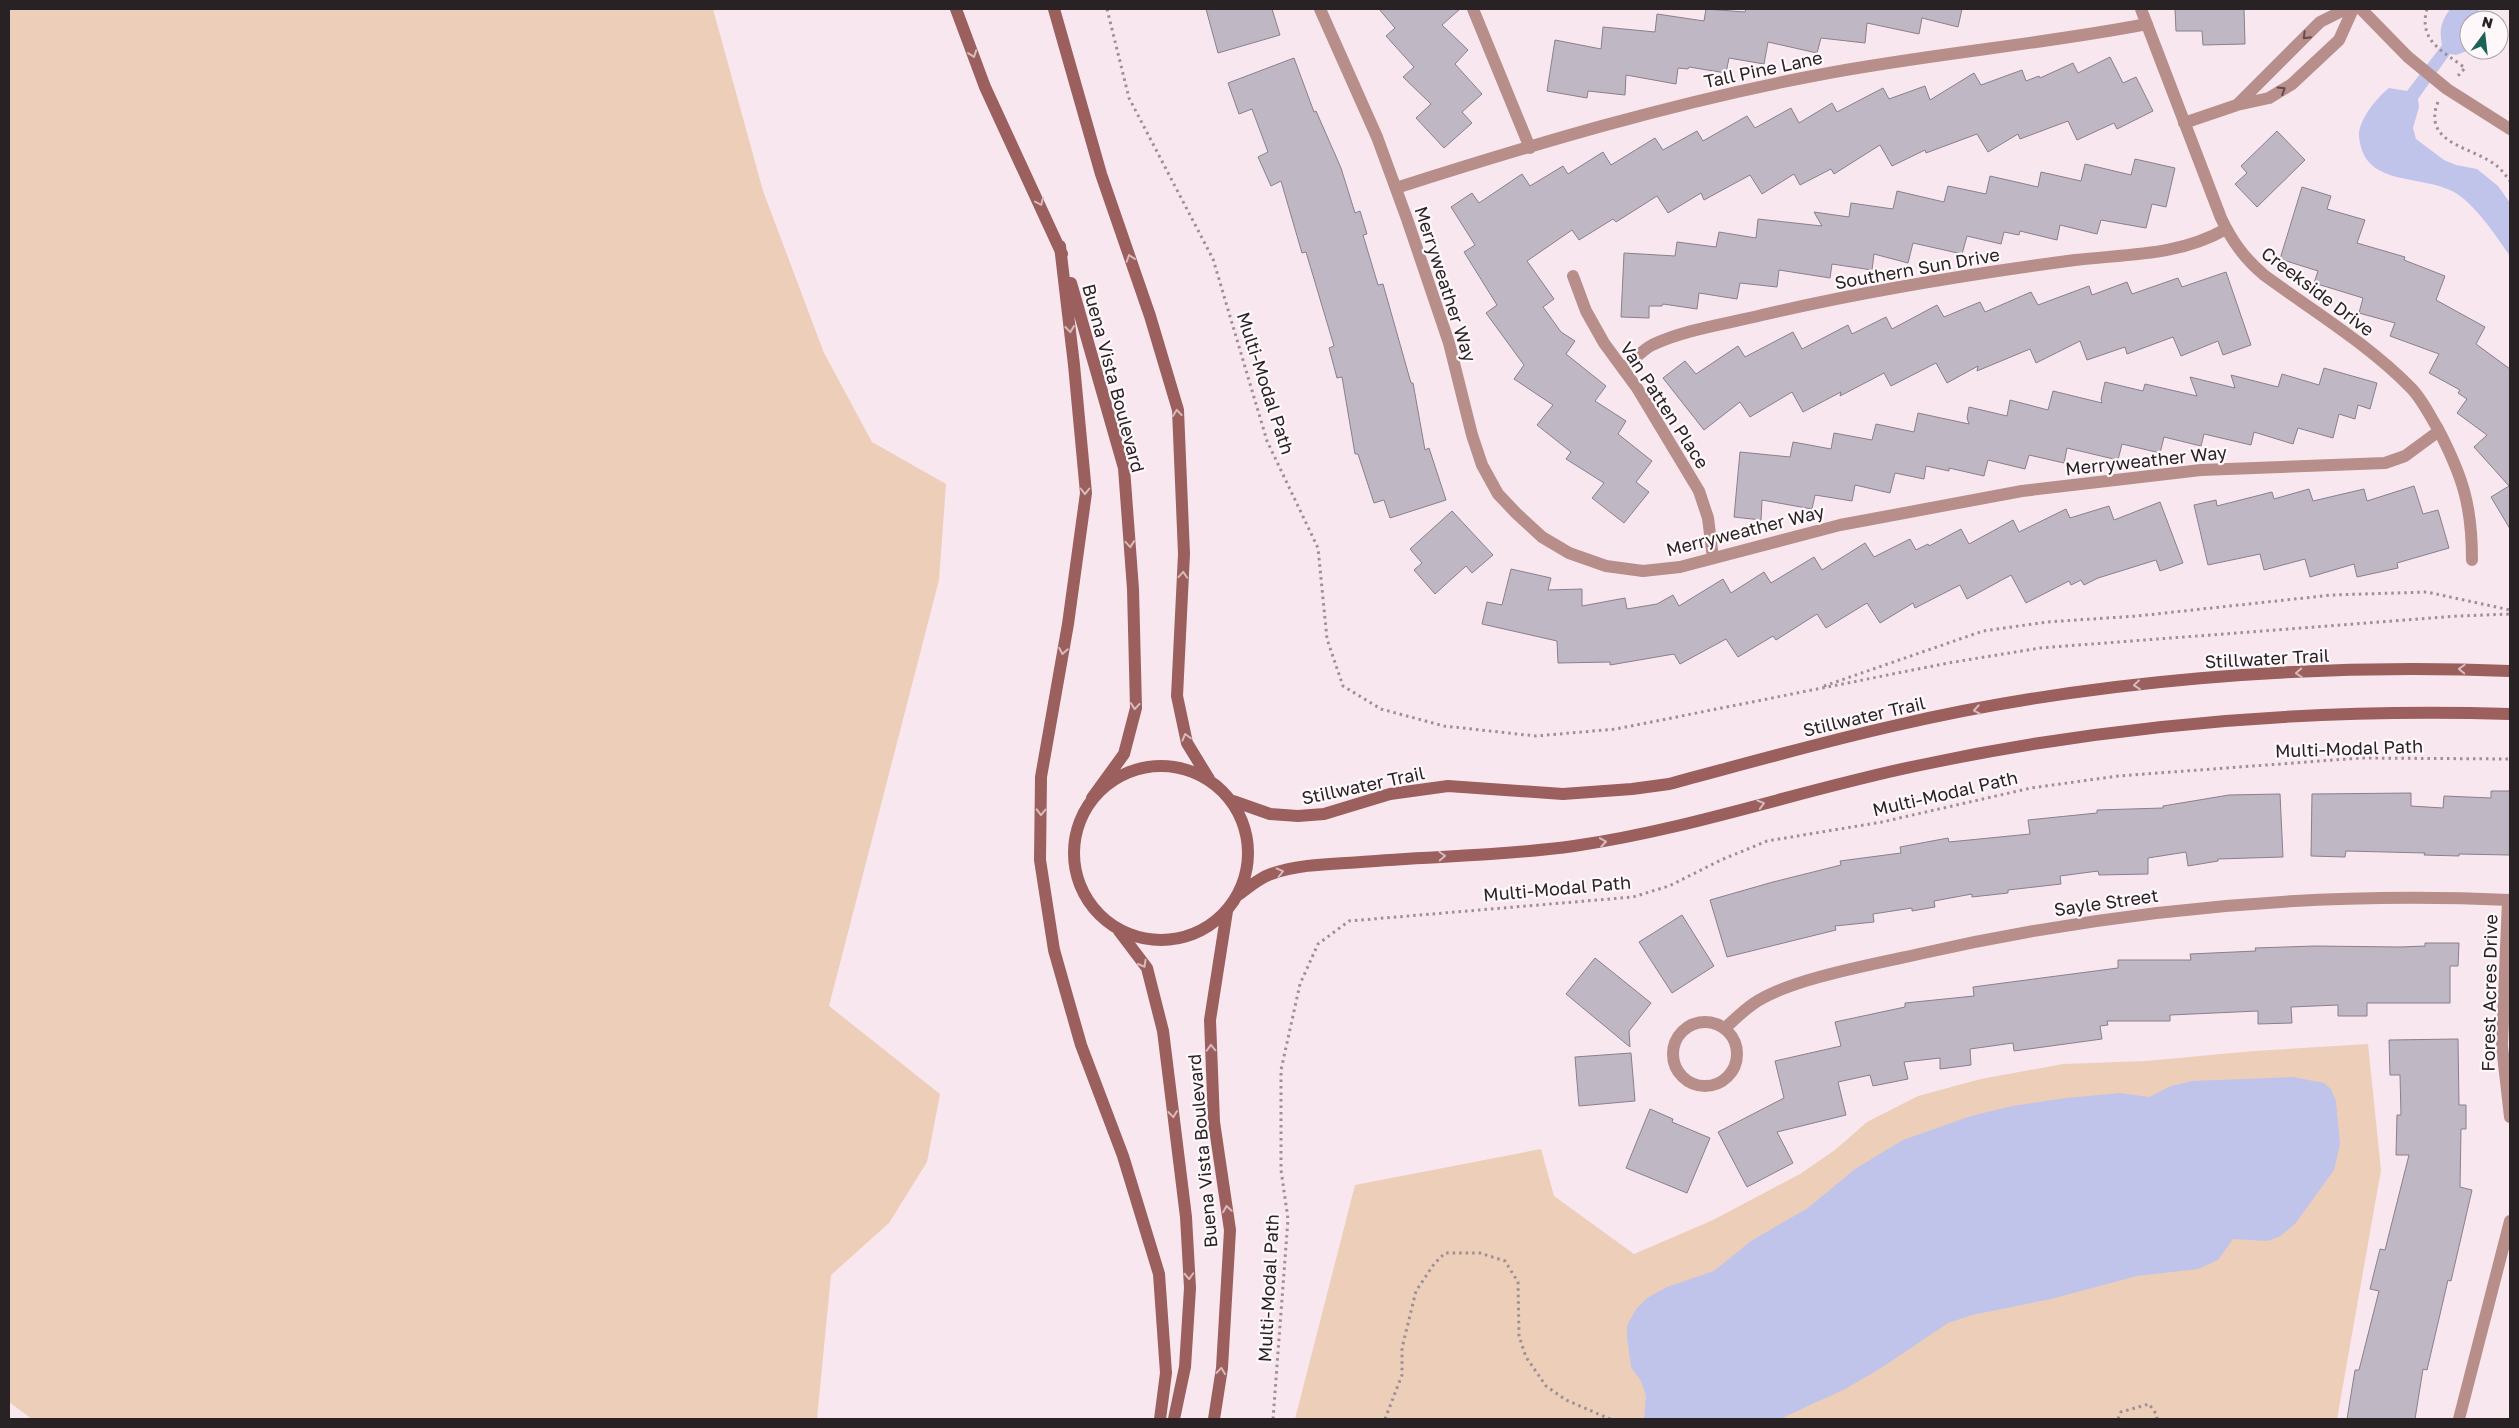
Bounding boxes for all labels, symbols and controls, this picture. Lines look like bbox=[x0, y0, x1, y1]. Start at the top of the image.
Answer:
north arrow bbox=[2459, 10, 2509, 60]
text: N bbox=[2480, 12, 2495, 32]
one-way arrow bbox=[2303, 30, 2312, 39]
street label: Tall Pine Lane bbox=[1702, 46, 1824, 92]
one-way arrow bbox=[967, 50, 977, 58]
one-way arrow bbox=[2277, 86, 2286, 96]
one-way arrow bbox=[1033, 197, 1043, 206]
street label: Merryweather Way bbox=[1410, 203, 1482, 365]
street label: Creekside Drive bbox=[2257, 242, 2379, 340]
street label: Southern Sun Drive bbox=[1833, 243, 2001, 293]
one-way arrow bbox=[1126, 254, 1136, 263]
street label: Buena Vista Boulevard bbox=[1078, 281, 1150, 475]
street label: Multi-Modal Path bbox=[1233, 309, 1299, 457]
one-way arrow bbox=[1064, 325, 1075, 333]
street label: Van Patten Place bbox=[1616, 338, 1714, 472]
one-way arrow bbox=[1172, 409, 1183, 417]
street label: Merryweather Way bbox=[2064, 441, 2228, 479]
one-way arrow bbox=[1080, 487, 1090, 495]
street label: Merryweather Way bbox=[1664, 500, 1826, 560]
one-way arrow bbox=[1124, 540, 1135, 548]
one-way arrow bbox=[1177, 571, 1188, 579]
street label: Stillwater Trail bbox=[2204, 644, 2330, 672]
one-way arrow bbox=[1058, 647, 1069, 656]
one-way arrow bbox=[2457, 664, 2465, 674]
one-way arrow bbox=[2295, 667, 2303, 678]
one-way arrow bbox=[2133, 680, 2141, 691]
street label: Stillwater Trail bbox=[1801, 691, 1928, 741]
one-way arrow bbox=[1130, 702, 1141, 710]
one-way arrow bbox=[1972, 704, 1981, 714]
one-way arrow bbox=[1181, 732, 1192, 741]
street label: Multi-Modal Path bbox=[2275, 734, 2423, 762]
street label: Stillwater Trail bbox=[1300, 761, 1427, 809]
street label: Multi-Modal Path bbox=[1870, 766, 2020, 820]
one-way arrow bbox=[1757, 800, 1765, 810]
one-way arrow bbox=[1035, 808, 1046, 816]
one-way arrow bbox=[1599, 837, 1608, 847]
one-way arrow bbox=[1438, 851, 1446, 862]
one-way arrow bbox=[1275, 867, 1283, 877]
street label: Multi-Modal Path bbox=[1482, 871, 1632, 905]
street label: Sayle Street bbox=[2052, 884, 2160, 920]
street label: Forest Acres Drive bbox=[2477, 914, 2501, 1072]
one-way arrow bbox=[1137, 959, 1147, 968]
one-way arrow bbox=[1206, 1043, 1216, 1051]
street label: Buena Vista Boulevard bbox=[1183, 1053, 1221, 1249]
one-way arrow bbox=[1167, 1110, 1178, 1118]
one-way arrow bbox=[1223, 1205, 1233, 1213]
street label: Multi-Modal Path bbox=[1253, 1213, 1283, 1363]
one-way arrow bbox=[1184, 1272, 1194, 1280]
one-way arrow bbox=[1215, 1367, 1226, 1375]

